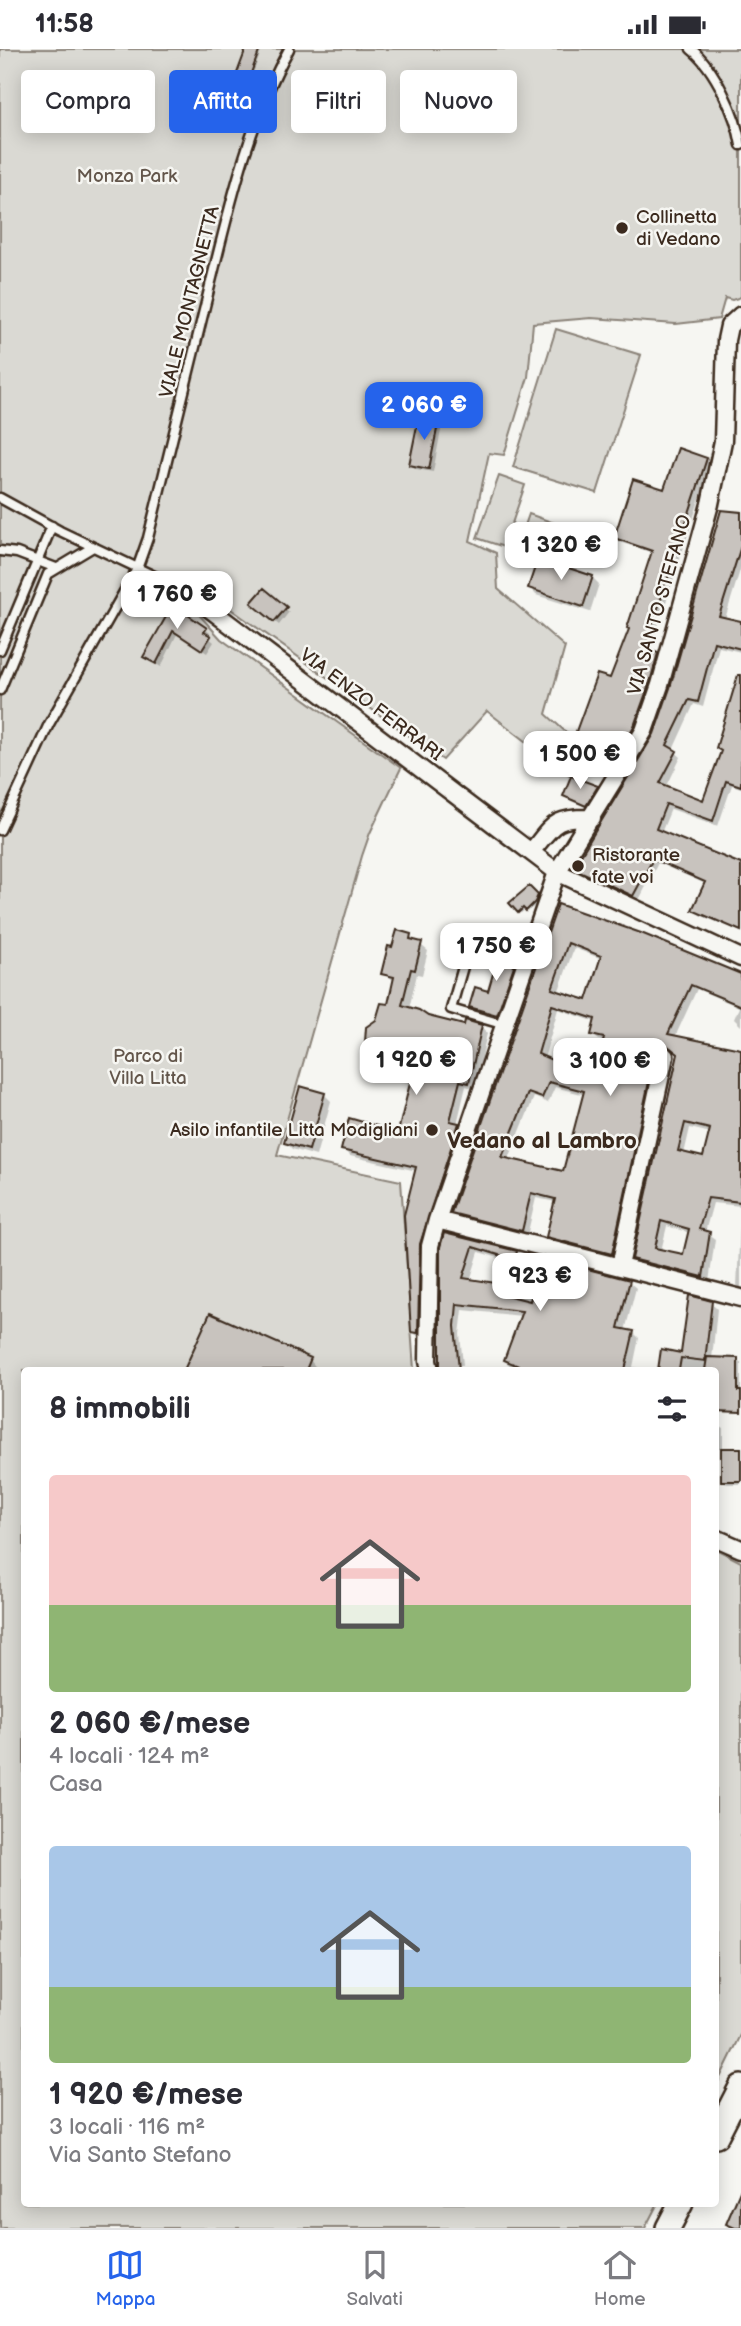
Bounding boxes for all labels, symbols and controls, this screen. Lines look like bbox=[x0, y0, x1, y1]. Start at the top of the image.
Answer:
text: 11:58 bbox=[35, 9, 94, 40]
chip: Compra bbox=[21, 70, 155, 133]
chip: Affitta bbox=[169, 70, 277, 133]
chip: Filtri bbox=[291, 70, 386, 133]
chip: Nuovo bbox=[400, 70, 517, 133]
park label: Monza Park bbox=[77, 165, 178, 188]
street label: VIALE MONTAGNETTA bbox=[155, 203, 225, 400]
place label: Collinetta di Vedano bbox=[636, 206, 721, 251]
marker: Collinetta di Vedano bbox=[614, 220, 630, 236]
pin: 2 060 € bbox=[359, 383, 489, 442]
text: 2 060 € bbox=[381, 391, 467, 419]
street label: VIA SANTO STEFANO bbox=[623, 512, 697, 698]
pin: 1 320 € bbox=[496, 523, 626, 582]
text: 1 320 € bbox=[521, 531, 601, 559]
pin: 1 760 € bbox=[112, 571, 242, 631]
text: 1 760 € bbox=[137, 580, 217, 608]
street label: VIA ENZO FERRARI bbox=[295, 644, 447, 766]
pin: 1 500 € bbox=[515, 731, 645, 791]
text: 1 500 € bbox=[539, 740, 621, 768]
place label: Ristorante fate voi bbox=[592, 844, 680, 889]
marker: Ristorante fate voi bbox=[570, 858, 586, 874]
pin: 1 750 € bbox=[431, 923, 561, 983]
text: 1 750 € bbox=[456, 932, 536, 960]
pin: 1 920 € bbox=[351, 1037, 481, 1097]
pin: 3 100 € bbox=[545, 1039, 675, 1098]
park label: Parco di Villa Litta bbox=[109, 1045, 187, 1090]
text: 1 920 € bbox=[376, 1046, 456, 1074]
text: 3 100 € bbox=[569, 1047, 651, 1075]
place label: Asilo infantile Litta Modigliani bbox=[170, 1119, 418, 1142]
marker: Asilo infantile Litta Modigliani bbox=[424, 1122, 440, 1138]
district label: Vedano al Lambro bbox=[447, 1127, 637, 1155]
pin: 923 € bbox=[491, 1253, 589, 1313]
text: 923 € bbox=[508, 1262, 572, 1290]
icon: filters bbox=[653, 1390, 691, 1428]
text: 8 immobili bbox=[49, 1391, 191, 1427]
icon: home bbox=[307, 1521, 433, 1647]
text: 2 060 €/mese bbox=[49, 1706, 250, 1742]
text: 4 locali · 124 m² bbox=[49, 1742, 209, 1770]
text: Casa bbox=[49, 1770, 103, 1798]
icon: home bbox=[307, 1892, 433, 2018]
text: 1 920 €/mese bbox=[49, 2077, 243, 2113]
text: 3 locali · 116 m² bbox=[49, 2113, 205, 2141]
text: Via Santo Stefano bbox=[49, 2141, 232, 2169]
tab: Mappa bbox=[95, 2246, 155, 2311]
tab: Salvati bbox=[346, 2246, 403, 2311]
tab: Home bbox=[594, 2246, 645, 2311]

